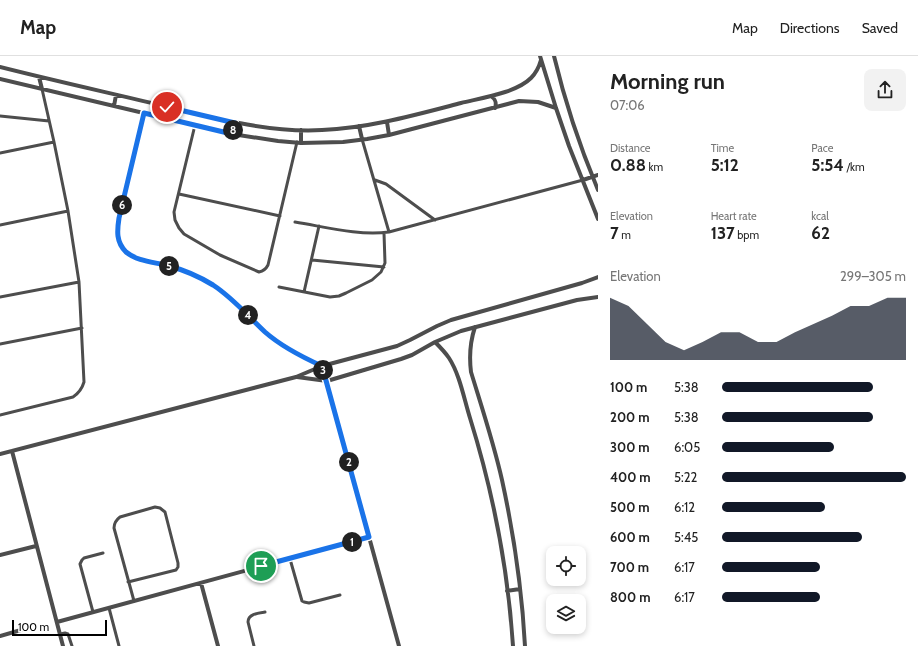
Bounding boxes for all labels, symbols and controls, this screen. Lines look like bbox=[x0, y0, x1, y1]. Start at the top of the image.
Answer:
text: Map bbox=[20, 16, 56, 39]
text: Map bbox=[732, 19, 758, 37]
text: Directions bbox=[780, 19, 840, 37]
text: Saved bbox=[862, 19, 898, 37]
text: Morning run bbox=[610, 68, 725, 95]
button: share bbox=[864, 69, 906, 111]
pin bbox=[150, 90, 184, 124]
icon: check bbox=[156, 96, 178, 118]
text: 07:06 bbox=[610, 97, 645, 113]
pin: 8 bbox=[223, 120, 243, 140]
text: 8 bbox=[230, 123, 236, 137]
text: Distance bbox=[610, 141, 651, 155]
text: Time bbox=[711, 141, 734, 155]
text: Pace bbox=[811, 141, 833, 155]
text: 0.88 bbox=[610, 155, 646, 175]
text: 5:12 bbox=[711, 155, 739, 175]
text: 5:54 bbox=[811, 155, 844, 175]
text: km bbox=[646, 160, 663, 174]
text: /km bbox=[844, 160, 865, 174]
pin: 6 bbox=[112, 195, 132, 215]
text: 6 bbox=[119, 198, 125, 212]
text: Elevation bbox=[610, 209, 653, 223]
text: Heart rate bbox=[711, 209, 757, 223]
text: kcal bbox=[811, 209, 829, 223]
text: 7 bbox=[610, 223, 619, 243]
text: 137 bbox=[711, 223, 735, 243]
text: 62 bbox=[811, 223, 830, 243]
text: m bbox=[619, 228, 631, 242]
text: bpm bbox=[735, 228, 759, 242]
pin: 5 bbox=[159, 256, 179, 276]
text: 5 bbox=[166, 259, 172, 273]
text: Elevation bbox=[610, 268, 661, 284]
text: 299–305 m bbox=[840, 268, 906, 284]
pin: 4 bbox=[238, 305, 258, 325]
text: 4 bbox=[245, 308, 251, 322]
pin: 3 bbox=[313, 360, 333, 380]
text: 3 bbox=[320, 363, 326, 377]
text: 100 m bbox=[610, 379, 647, 395]
text: 5:38 bbox=[674, 379, 699, 395]
text: 200 m bbox=[610, 409, 649, 425]
text: 5:38 bbox=[674, 409, 699, 425]
text: 300 m bbox=[610, 439, 650, 455]
text: 6:05 bbox=[674, 439, 700, 455]
pin: 2 bbox=[339, 452, 359, 472]
text: 2 bbox=[346, 455, 352, 469]
text: 400 m bbox=[610, 469, 651, 485]
text: 5:22 bbox=[674, 469, 697, 485]
text: 500 m bbox=[610, 499, 650, 515]
text: 6:12 bbox=[674, 499, 695, 515]
text: 600 m bbox=[610, 529, 650, 545]
text: 5:45 bbox=[674, 529, 698, 545]
pin: 1 bbox=[342, 532, 362, 552]
text: 1 bbox=[350, 535, 354, 549]
map controls bbox=[546, 546, 586, 634]
button: locate bbox=[546, 546, 586, 586]
pin bbox=[244, 549, 278, 583]
icon: arrive bbox=[250, 555, 272, 577]
text: 700 m bbox=[610, 559, 649, 575]
text: 6:17 bbox=[674, 559, 695, 575]
text: 800 m bbox=[610, 589, 650, 605]
text: 6:17 bbox=[674, 589, 695, 605]
button: layers bbox=[546, 594, 586, 634]
scale bar bbox=[12, 618, 107, 637]
text: 100 m bbox=[18, 620, 49, 634]

